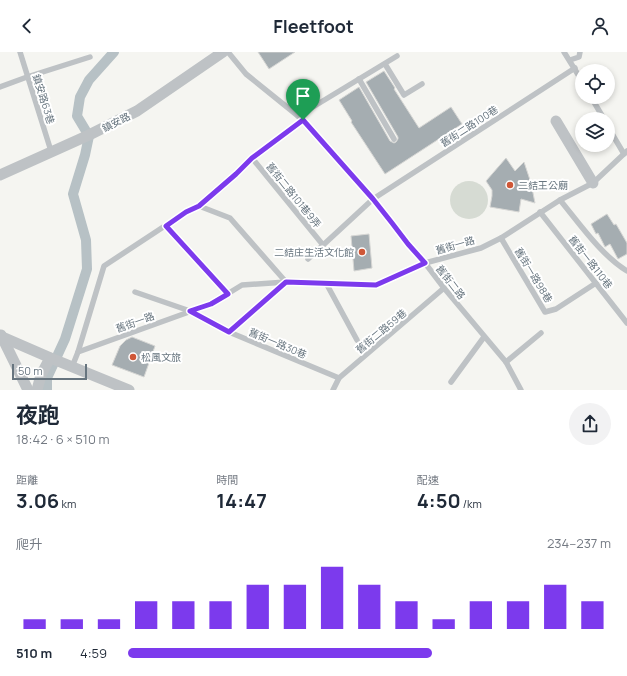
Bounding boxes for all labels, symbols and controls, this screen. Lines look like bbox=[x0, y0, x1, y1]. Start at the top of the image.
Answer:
text: Fleetfoot bbox=[273, 14, 354, 38]
icon: back bbox=[16, 15, 38, 37]
icon: person bbox=[589, 15, 611, 37]
map controls bbox=[575, 64, 615, 152]
button: locate bbox=[575, 64, 615, 104]
street label: 鎮安路63巷 bbox=[30, 72, 58, 126]
pin bbox=[286, 79, 320, 120]
icon: arrive bbox=[292, 85, 314, 107]
street label: 舊街二路100巷 bbox=[437, 102, 501, 150]
street label: 鎮安路 bbox=[99, 109, 133, 135]
button: layers bbox=[575, 112, 615, 152]
street label: 舊街二路101巷9弄 bbox=[263, 159, 325, 231]
place label: 二結王公廟 bbox=[518, 178, 568, 192]
marker: 二結王公廟 bbox=[505, 180, 515, 190]
street label: 舊街一路 bbox=[434, 233, 476, 257]
street label: 舊街一路110巷 bbox=[566, 233, 616, 291]
place label: 二結庄生活文化館 bbox=[274, 245, 354, 259]
street label: 舊街一路98巷 bbox=[512, 245, 556, 305]
marker: 二結庄生活文化館 bbox=[357, 247, 367, 257]
street label: 舊街二路 bbox=[433, 262, 469, 302]
street label: 舊街二路59巷 bbox=[353, 306, 409, 356]
street label: 舊街一路 bbox=[114, 309, 156, 335]
street label: 舊街一路30巷 bbox=[247, 325, 309, 361]
place label: 松風文旅 bbox=[141, 350, 181, 364]
marker: 松風文旅 bbox=[128, 352, 138, 362]
scale bar bbox=[12, 362, 87, 381]
text: 50 m bbox=[18, 363, 43, 378]
text: 夜跑 bbox=[16, 400, 60, 430]
button: share bbox=[569, 403, 611, 445]
text: 18:42 · 6 × 510 m bbox=[16, 430, 109, 448]
text: 距離 bbox=[16, 472, 38, 487]
text: 時間 bbox=[216, 472, 238, 487]
text: 配速 bbox=[417, 472, 439, 487]
text: 3.06 bbox=[16, 487, 59, 514]
text: 14:47 bbox=[216, 487, 267, 514]
text: 4:50 bbox=[417, 487, 461, 514]
text: km bbox=[59, 496, 76, 511]
text: /km bbox=[461, 496, 482, 511]
text: 234–237 m bbox=[547, 534, 611, 552]
text: 爬升 bbox=[16, 535, 42, 553]
text: 510 m bbox=[16, 644, 52, 662]
text: 4:59 bbox=[80, 644, 107, 662]

